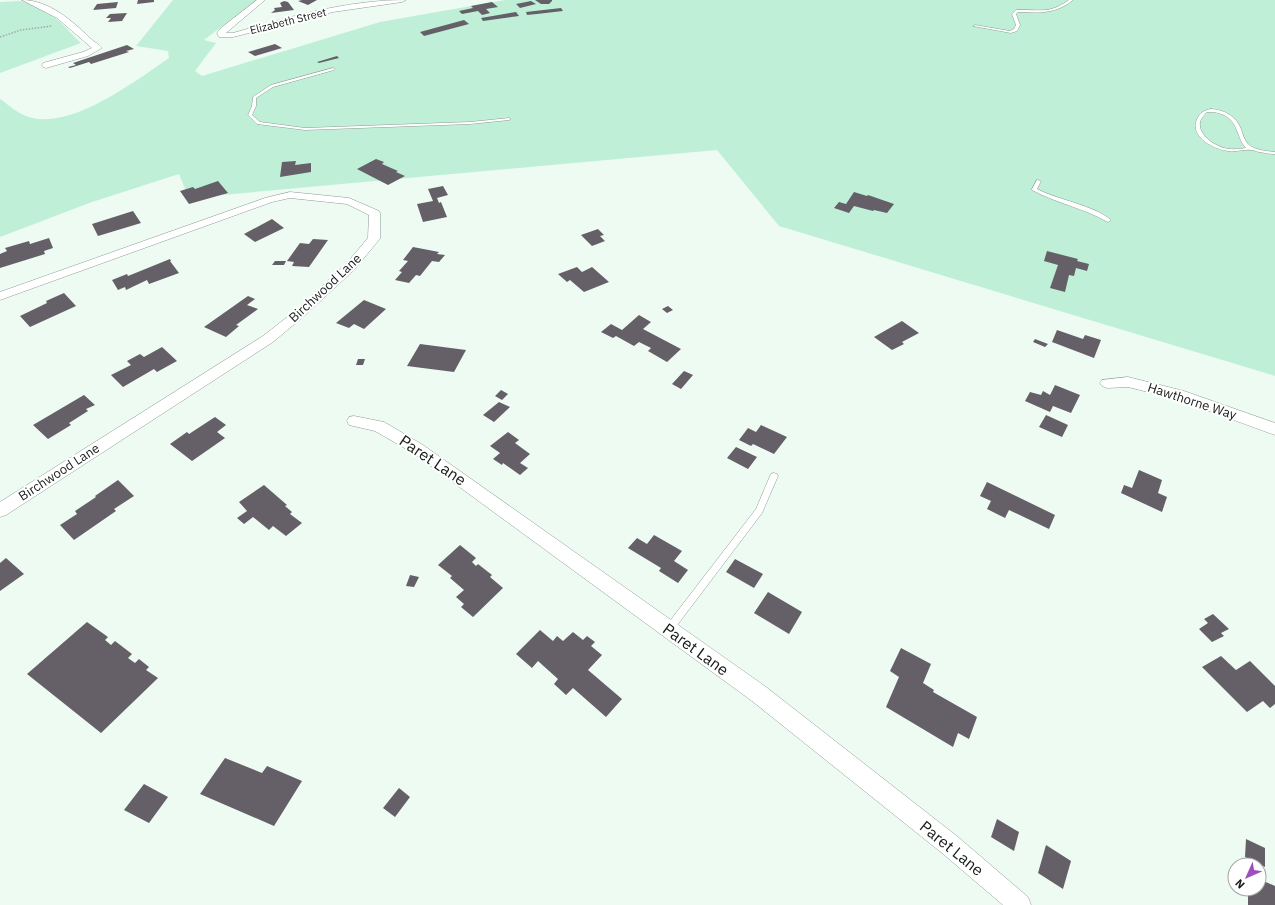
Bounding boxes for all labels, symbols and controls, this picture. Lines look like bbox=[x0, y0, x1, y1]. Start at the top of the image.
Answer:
street label: Elizabeth Street bbox=[248, 5, 328, 37]
street label: Birchwood Lane bbox=[285, 250, 365, 326]
street label: Hawthorne Way bbox=[1145, 379, 1239, 424]
street label: Paret Lane bbox=[396, 430, 470, 490]
street label: Birchwood Lane bbox=[15, 439, 103, 505]
street label: Paret Lane bbox=[659, 618, 733, 680]
street label: Paret Lane bbox=[916, 816, 988, 880]
north arrow bbox=[1227, 857, 1267, 897]
text: N bbox=[1232, 876, 1248, 892]

